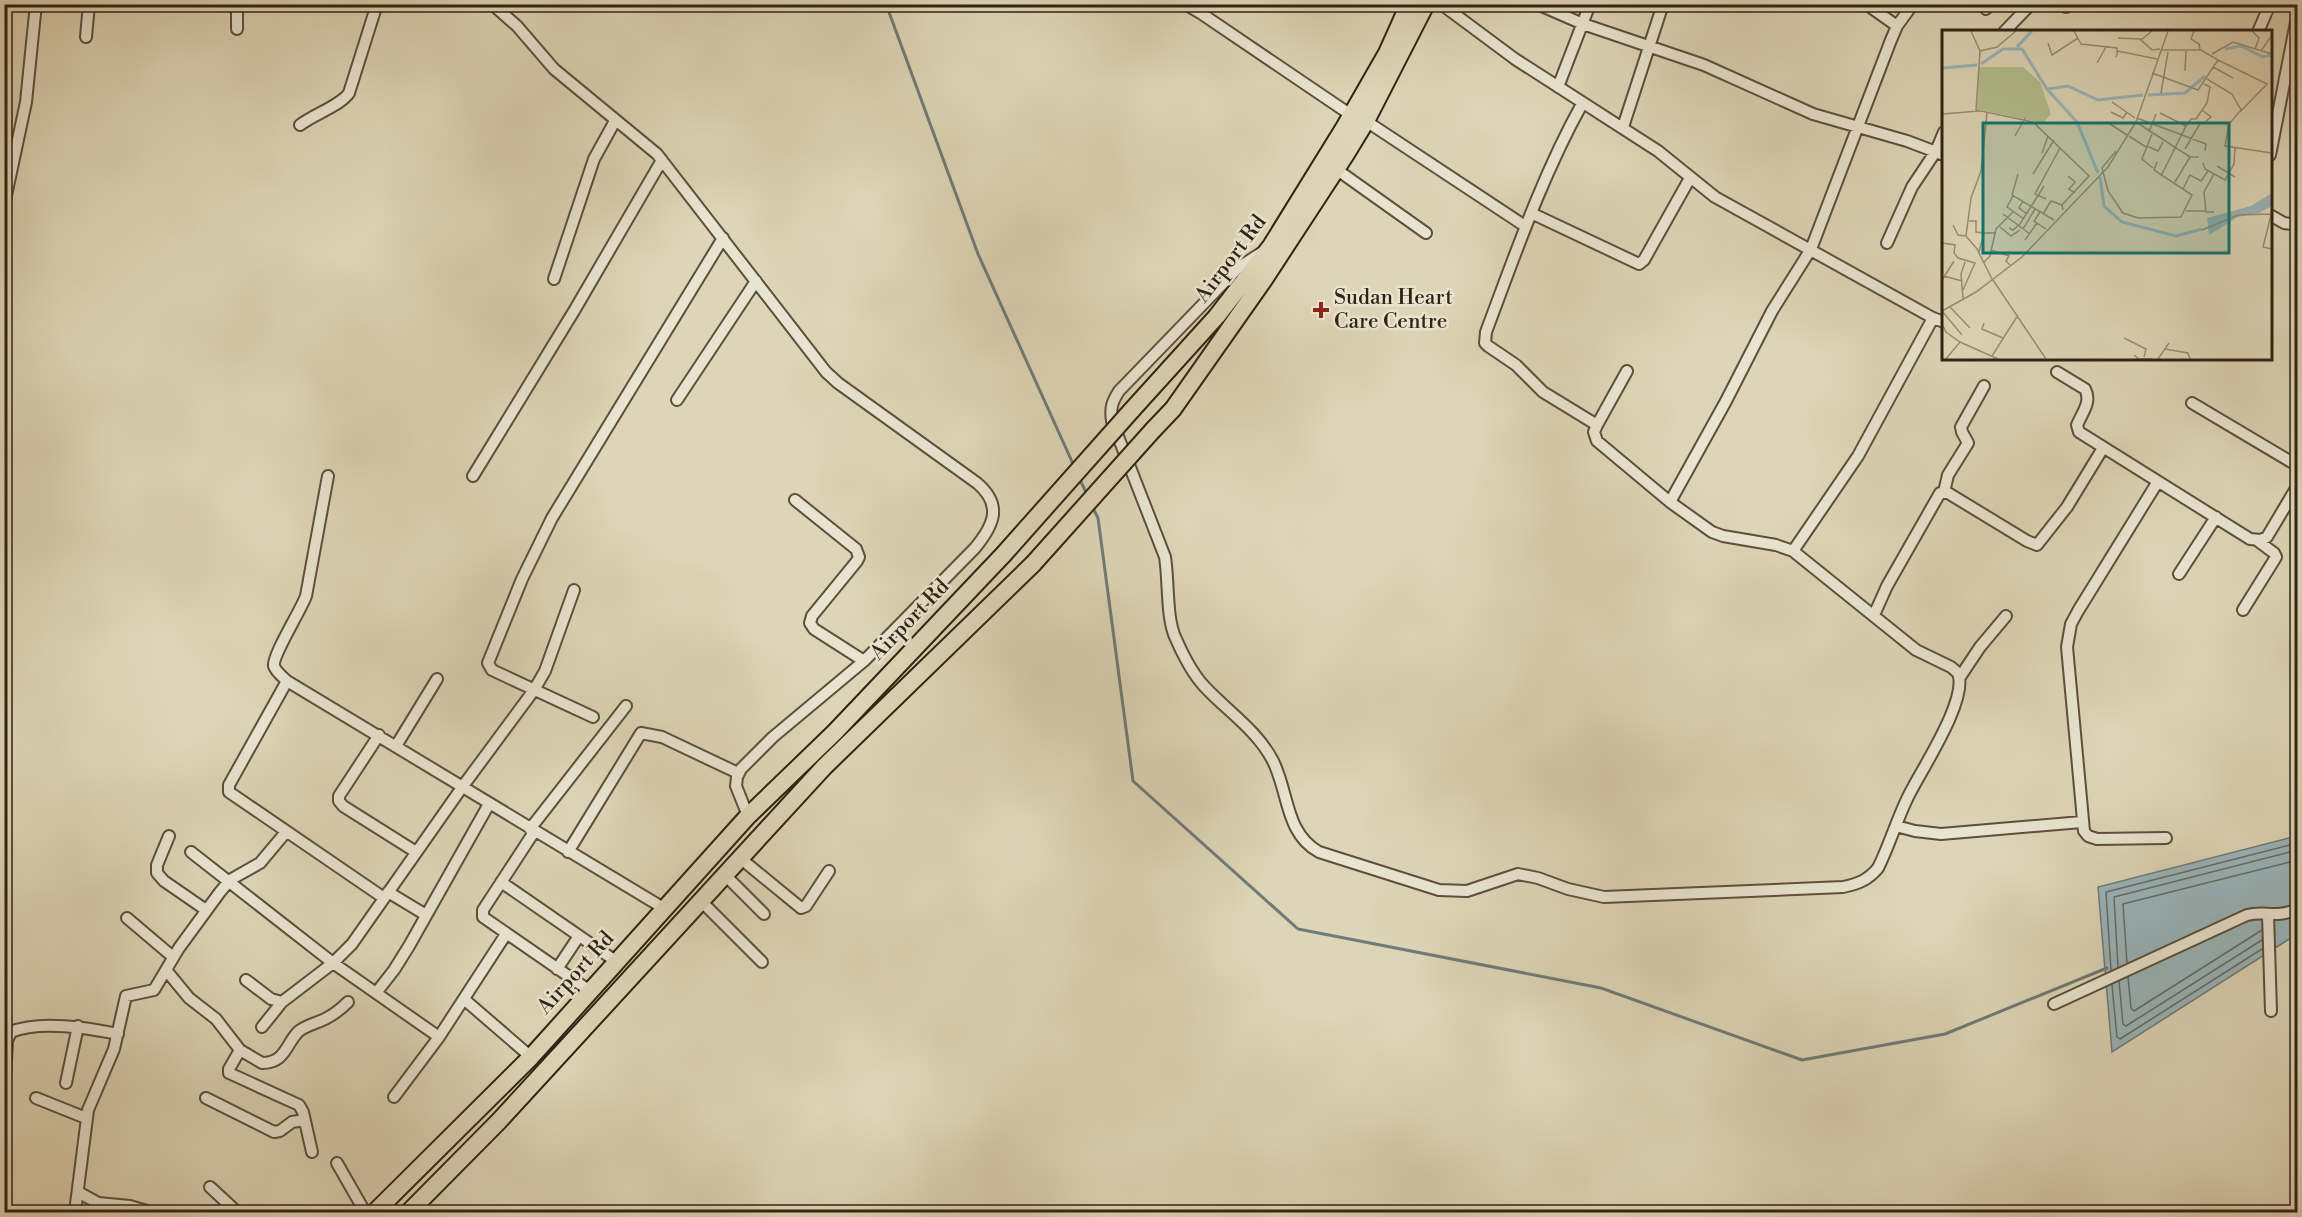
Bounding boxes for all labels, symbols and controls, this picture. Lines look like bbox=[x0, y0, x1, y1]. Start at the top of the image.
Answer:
inset map bbox=[1942, 30, 2272, 360]
street label: Airport Rd bbox=[1189, 210, 1272, 309]
place label: Sudan Heart Care Centre bbox=[1334, 285, 1453, 335]
marker: Sudan Heart Care Centre bbox=[1312, 301, 1330, 319]
street label: Airport Rd bbox=[864, 574, 955, 667]
street label: Airport Rd bbox=[531, 926, 620, 1021]

